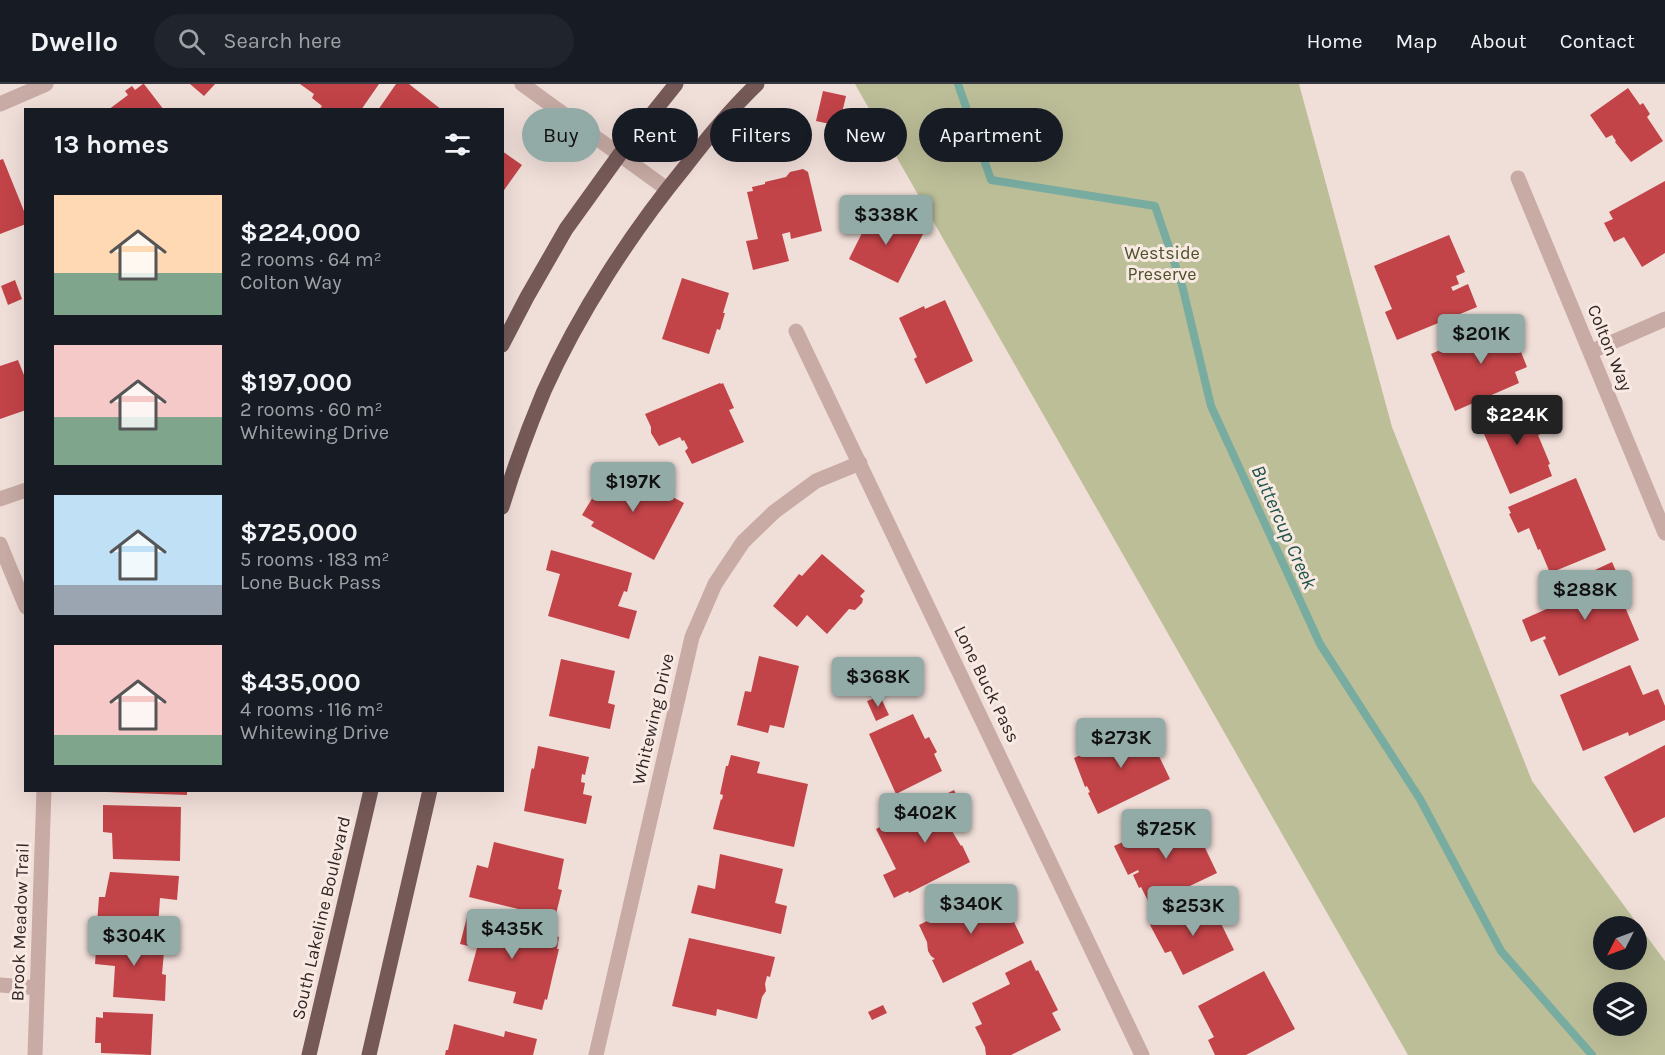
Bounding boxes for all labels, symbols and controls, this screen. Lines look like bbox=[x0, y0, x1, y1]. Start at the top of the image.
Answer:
search box bbox=[154, 14, 574, 68]
text: Dwello bbox=[30, 25, 118, 58]
icon: search bbox=[175, 25, 208, 58]
text: Search here bbox=[223, 28, 342, 54]
text: Home bbox=[1307, 29, 1363, 53]
text: Map bbox=[1396, 29, 1437, 53]
text: About bbox=[1470, 29, 1527, 53]
text: Contact bbox=[1560, 29, 1635, 53]
chip: Buy bbox=[522, 108, 600, 162]
chip: Rent bbox=[612, 108, 698, 162]
chip: Filters bbox=[710, 108, 812, 162]
chip: New bbox=[824, 108, 907, 162]
chip: Apartment bbox=[919, 108, 1063, 162]
icon: filters bbox=[441, 128, 474, 161]
text: 13 homes bbox=[54, 129, 169, 160]
pin: $338K bbox=[844, 195, 928, 246]
text: $338K bbox=[854, 203, 918, 226]
text: $224,000 bbox=[240, 217, 361, 248]
icon: home bbox=[102, 219, 174, 291]
park label: Westside Preserve bbox=[1124, 242, 1200, 285]
text: 2 rooms · 64 m² bbox=[240, 248, 382, 271]
text: Colton Way bbox=[240, 271, 342, 294]
street label: Colton Way bbox=[1583, 301, 1638, 395]
pin: $201K bbox=[1439, 314, 1523, 365]
text: $201K bbox=[1452, 322, 1510, 345]
text: $197,000 bbox=[240, 367, 352, 398]
icon: home bbox=[102, 369, 174, 441]
pin: $224K bbox=[1475, 395, 1559, 446]
text: 2 rooms · 60 m² bbox=[240, 398, 383, 421]
text: $224K bbox=[1486, 403, 1548, 426]
text: Whitewing Drive bbox=[240, 421, 389, 444]
water label: Buttercup Creek bbox=[1246, 461, 1322, 593]
pin: $197K bbox=[591, 462, 675, 513]
text: $197K bbox=[605, 470, 661, 493]
text: $725,000 bbox=[240, 517, 358, 548]
icon: home bbox=[102, 519, 174, 591]
text: 5 rooms · 183 m² bbox=[240, 548, 390, 571]
pin: $288K bbox=[1543, 570, 1627, 621]
text: Lone Buck Pass bbox=[240, 571, 381, 594]
text: $288K bbox=[1553, 578, 1617, 601]
street label: Lone Buck Pass bbox=[949, 622, 1025, 746]
street label: Whitewing Drive bbox=[627, 651, 679, 787]
pin: $368K bbox=[836, 657, 920, 708]
text: $368K bbox=[846, 665, 910, 688]
text: $435,000 bbox=[240, 667, 361, 698]
icon: home bbox=[102, 669, 174, 741]
text: 4 rooms · 116 m² bbox=[240, 698, 383, 721]
pin: $273K bbox=[1079, 718, 1163, 769]
text: Whitewing Drive bbox=[240, 721, 389, 744]
text: $273K bbox=[1090, 726, 1152, 749]
pin: $402K bbox=[883, 793, 967, 844]
text: $402K bbox=[893, 801, 957, 824]
pin: $725K bbox=[1124, 809, 1208, 860]
street label: South Lakeline Boulevard bbox=[287, 814, 355, 1022]
text: $725K bbox=[1136, 817, 1196, 840]
street label: Brook Meadow Trail bbox=[6, 842, 34, 1002]
pin: $340K bbox=[929, 884, 1013, 935]
pin: $253K bbox=[1151, 886, 1235, 937]
text: $340K bbox=[939, 892, 1003, 915]
text: $253K bbox=[1161, 894, 1225, 917]
pin: $435K bbox=[470, 909, 554, 960]
pin: $304K bbox=[92, 916, 176, 967]
north arrow bbox=[1593, 916, 1647, 970]
map controls bbox=[1593, 916, 1647, 1036]
text: $435K bbox=[481, 917, 543, 940]
text: $304K bbox=[102, 924, 166, 947]
button: layers bbox=[1593, 982, 1647, 1036]

